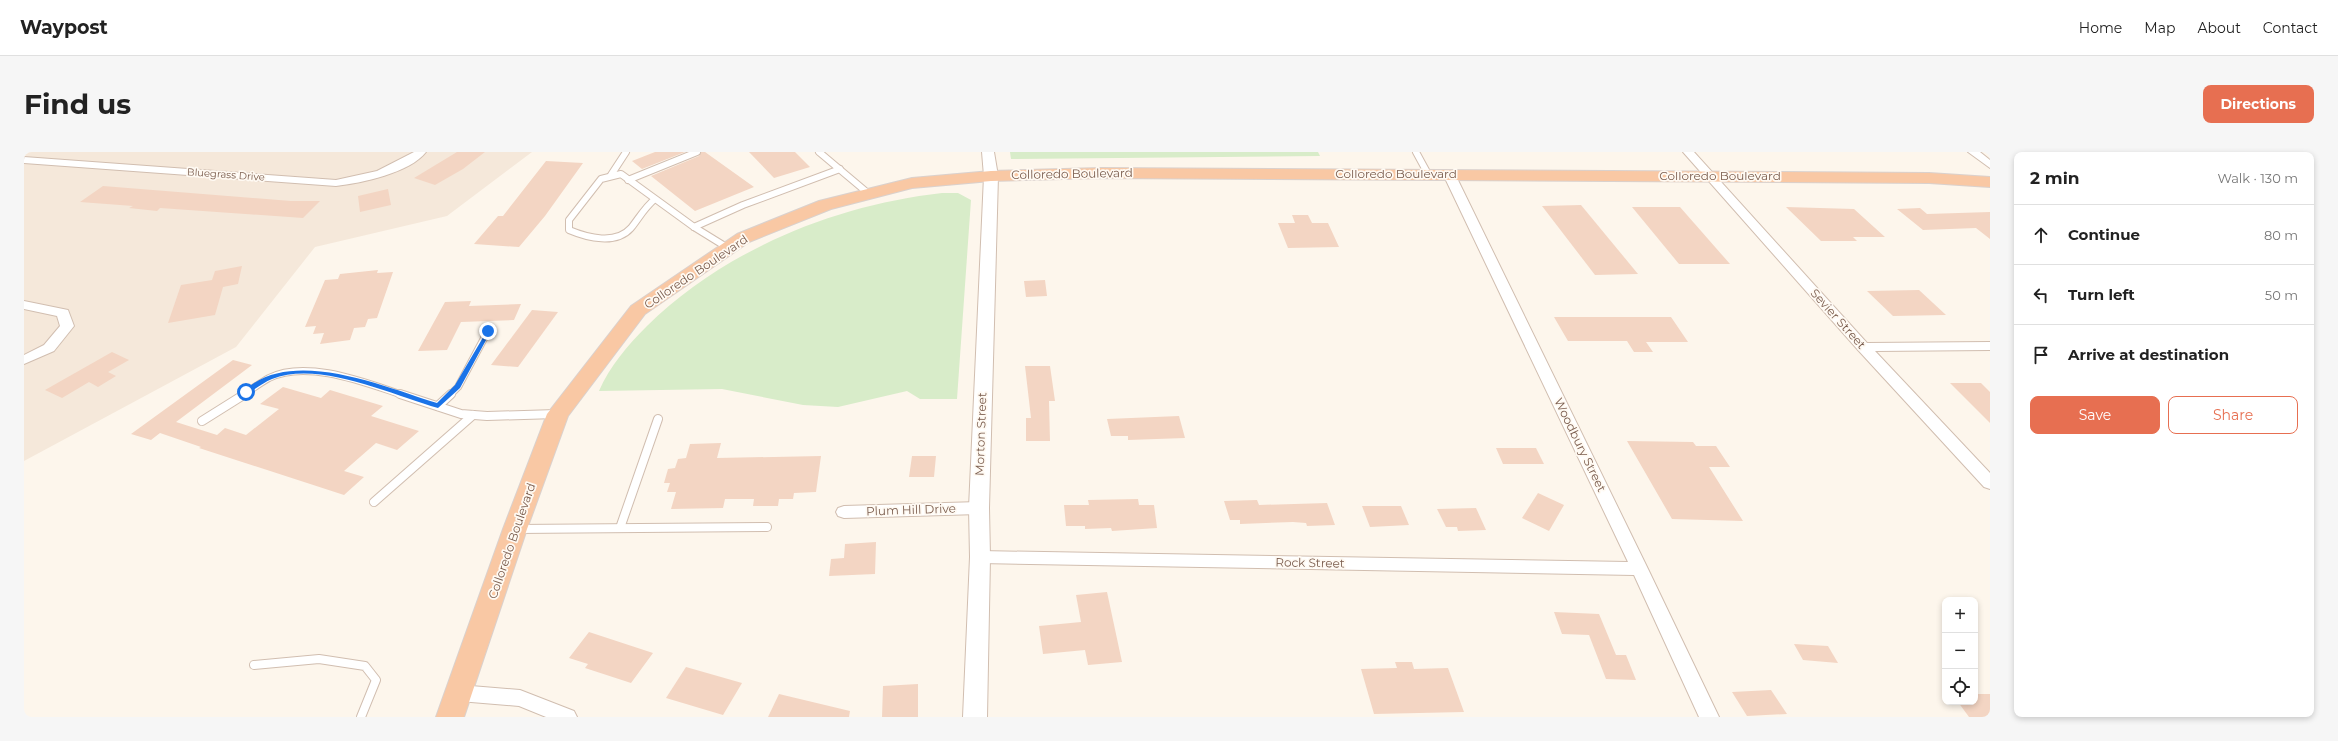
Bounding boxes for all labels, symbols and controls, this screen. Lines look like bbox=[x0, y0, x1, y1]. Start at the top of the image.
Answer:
text: Waypost bbox=[20, 16, 108, 39]
text: Home bbox=[2079, 19, 2122, 37]
text: Map bbox=[2144, 19, 2175, 37]
text: About bbox=[2197, 19, 2241, 37]
text: Contact bbox=[2263, 19, 2318, 37]
button: Directions bbox=[2203, 85, 2314, 123]
text: Find us bbox=[24, 87, 131, 121]
street label: Bluegrass Drive bbox=[187, 165, 265, 184]
street label: Colloredo Boulevard bbox=[1011, 165, 1133, 182]
street label: Colloredo Boulevard bbox=[1335, 166, 1457, 181]
street label: Colloredo Boulevard bbox=[1659, 168, 1781, 183]
text: 2 min bbox=[2030, 168, 2080, 188]
text: Walk · 130 m bbox=[2217, 170, 2298, 186]
icon: ahead bbox=[2030, 224, 2052, 246]
text: Continue bbox=[2068, 225, 2140, 244]
text: 80 m bbox=[2264, 227, 2298, 243]
street label: Colloredo Boulevard bbox=[641, 231, 750, 312]
icon: left bbox=[2030, 284, 2052, 306]
text: Turn left bbox=[2068, 285, 2135, 304]
street label: Sevier Street bbox=[1807, 286, 1869, 352]
text: 50 m bbox=[2265, 287, 2298, 303]
route end bbox=[479, 322, 497, 340]
icon: arrive bbox=[2030, 344, 2052, 366]
text: Arrive at destination bbox=[2068, 345, 2229, 364]
route start bbox=[237, 383, 255, 401]
street label: Morton Street bbox=[972, 392, 989, 476]
street label: Woodbury Street bbox=[1551, 395, 1610, 494]
button: Save bbox=[2030, 396, 2160, 434]
button: Share bbox=[2168, 396, 2298, 434]
street label: Colloredo Boulevard bbox=[485, 481, 538, 601]
street label: Plum Hill Drive bbox=[866, 500, 956, 519]
street label: Rock Street bbox=[1275, 554, 1345, 571]
map controls bbox=[1942, 597, 1978, 705]
button: + bbox=[1942, 597, 1978, 633]
button: − bbox=[1942, 633, 1978, 669]
button: locate bbox=[1942, 669, 1978, 705]

